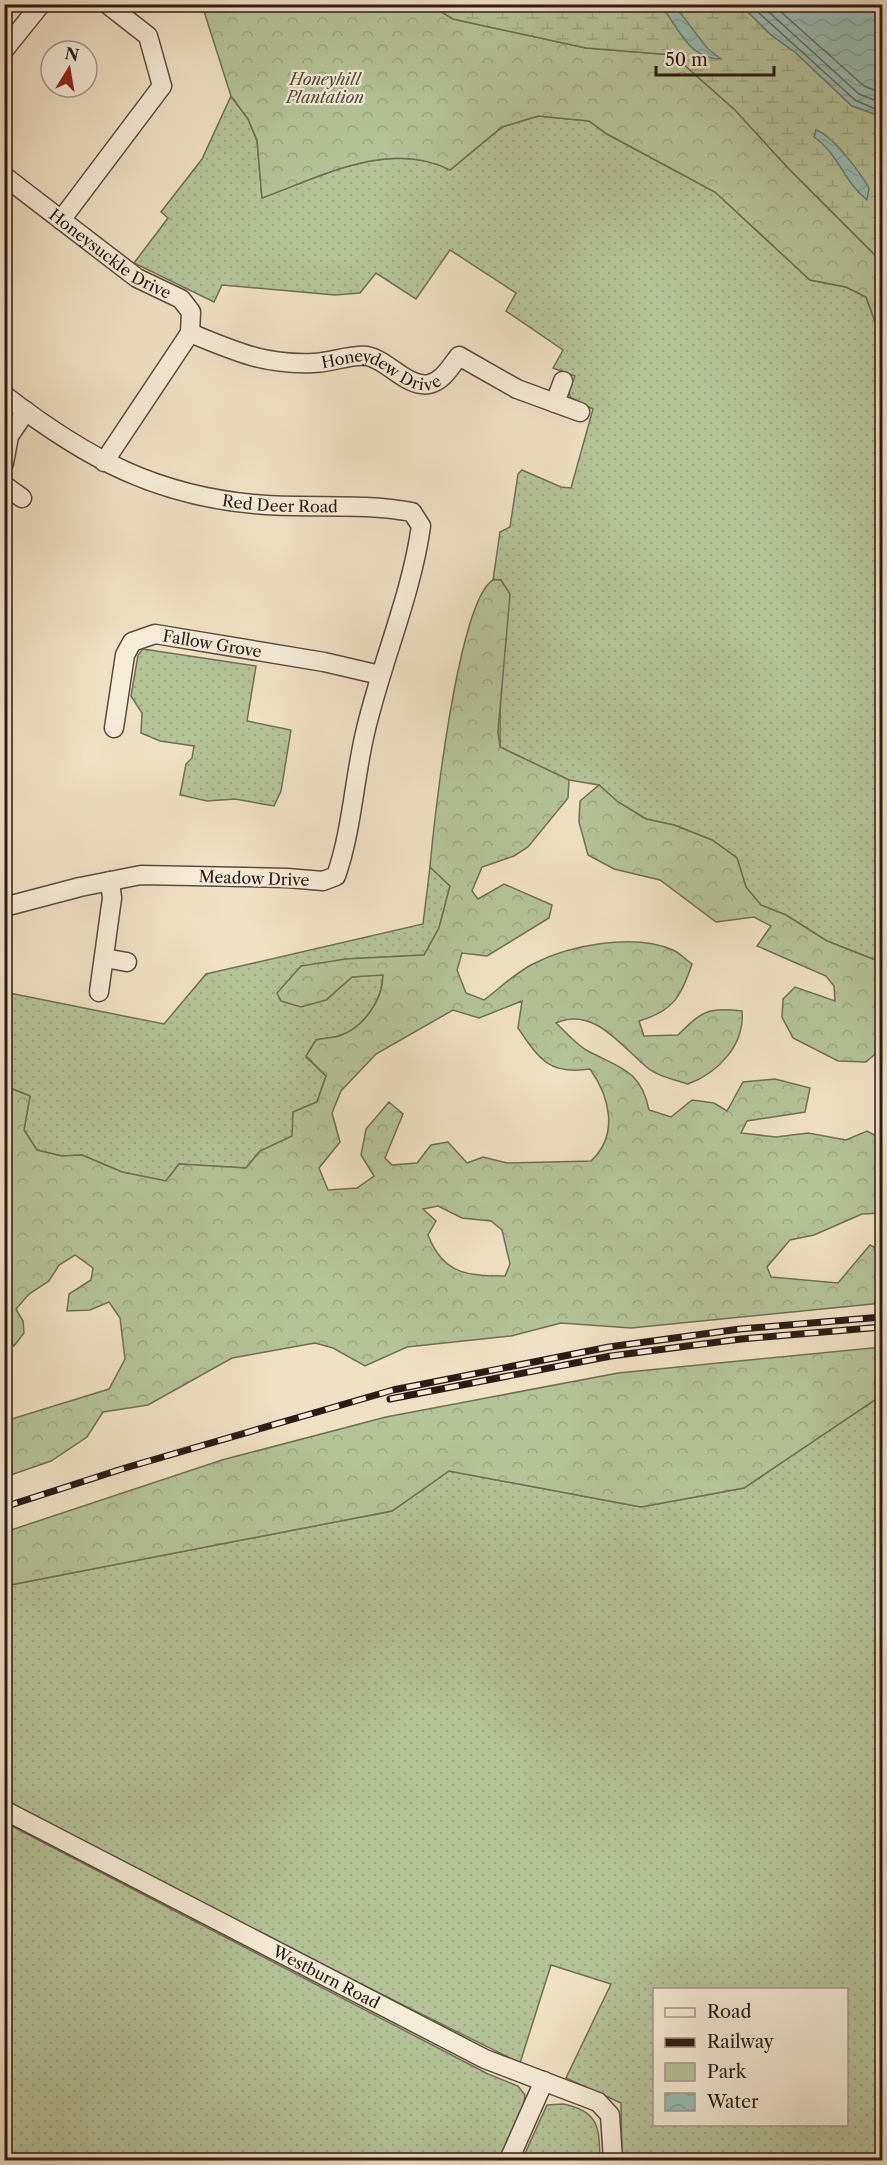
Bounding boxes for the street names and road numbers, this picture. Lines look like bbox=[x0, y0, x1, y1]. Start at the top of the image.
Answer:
street label: Honeysuckle Drive bbox=[45, 204, 174, 303]
street label: Honeydew Drive bbox=[320, 345, 445, 395]
street label: Red Deer Road bbox=[221, 490, 338, 516]
street label: Fallow Grove bbox=[161, 625, 263, 662]
street label: Meadow Drive bbox=[198, 866, 310, 890]
street label: Westburn Road bbox=[269, 1940, 384, 2013]

